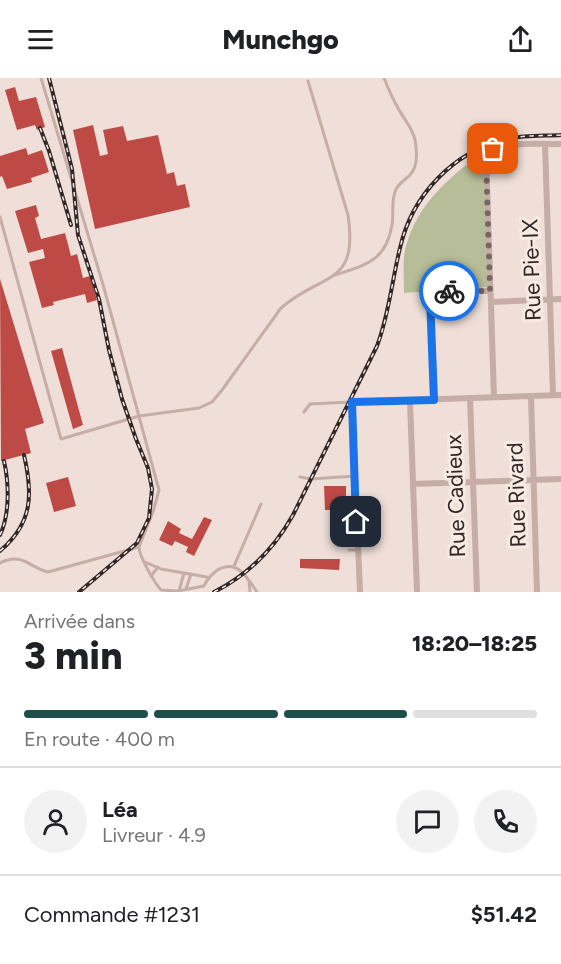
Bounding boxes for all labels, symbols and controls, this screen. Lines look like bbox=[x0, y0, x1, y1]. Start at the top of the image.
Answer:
icon: menu bbox=[24, 23, 57, 56]
text: Munchgo bbox=[222, 23, 339, 56]
icon: share bbox=[504, 23, 537, 56]
pin bbox=[467, 123, 518, 174]
icon: bag bbox=[476, 132, 509, 165]
street label: Rue Pie-IX bbox=[516, 218, 547, 321]
courier bbox=[419, 261, 479, 321]
icon: bike bbox=[433, 275, 466, 308]
street label: Rue Cadieux bbox=[440, 433, 471, 558]
street label: Rue Rivard bbox=[501, 442, 532, 548]
pin bbox=[330, 496, 381, 547]
icon: home bbox=[339, 505, 372, 538]
text: Arrivée dans bbox=[24, 609, 135, 633]
text: 18:20–18:25 bbox=[412, 630, 537, 657]
text: 3 min bbox=[24, 632, 122, 679]
text: En route · 400 m bbox=[24, 727, 175, 751]
button: person bbox=[24, 790, 87, 853]
button: chat bbox=[396, 790, 459, 853]
button: phone bbox=[474, 790, 537, 853]
text: Léa bbox=[102, 796, 138, 823]
text: Livreur · 4.9 bbox=[102, 823, 206, 847]
text: Commande #1231 bbox=[24, 901, 200, 928]
text: $51.42 bbox=[471, 901, 537, 928]

